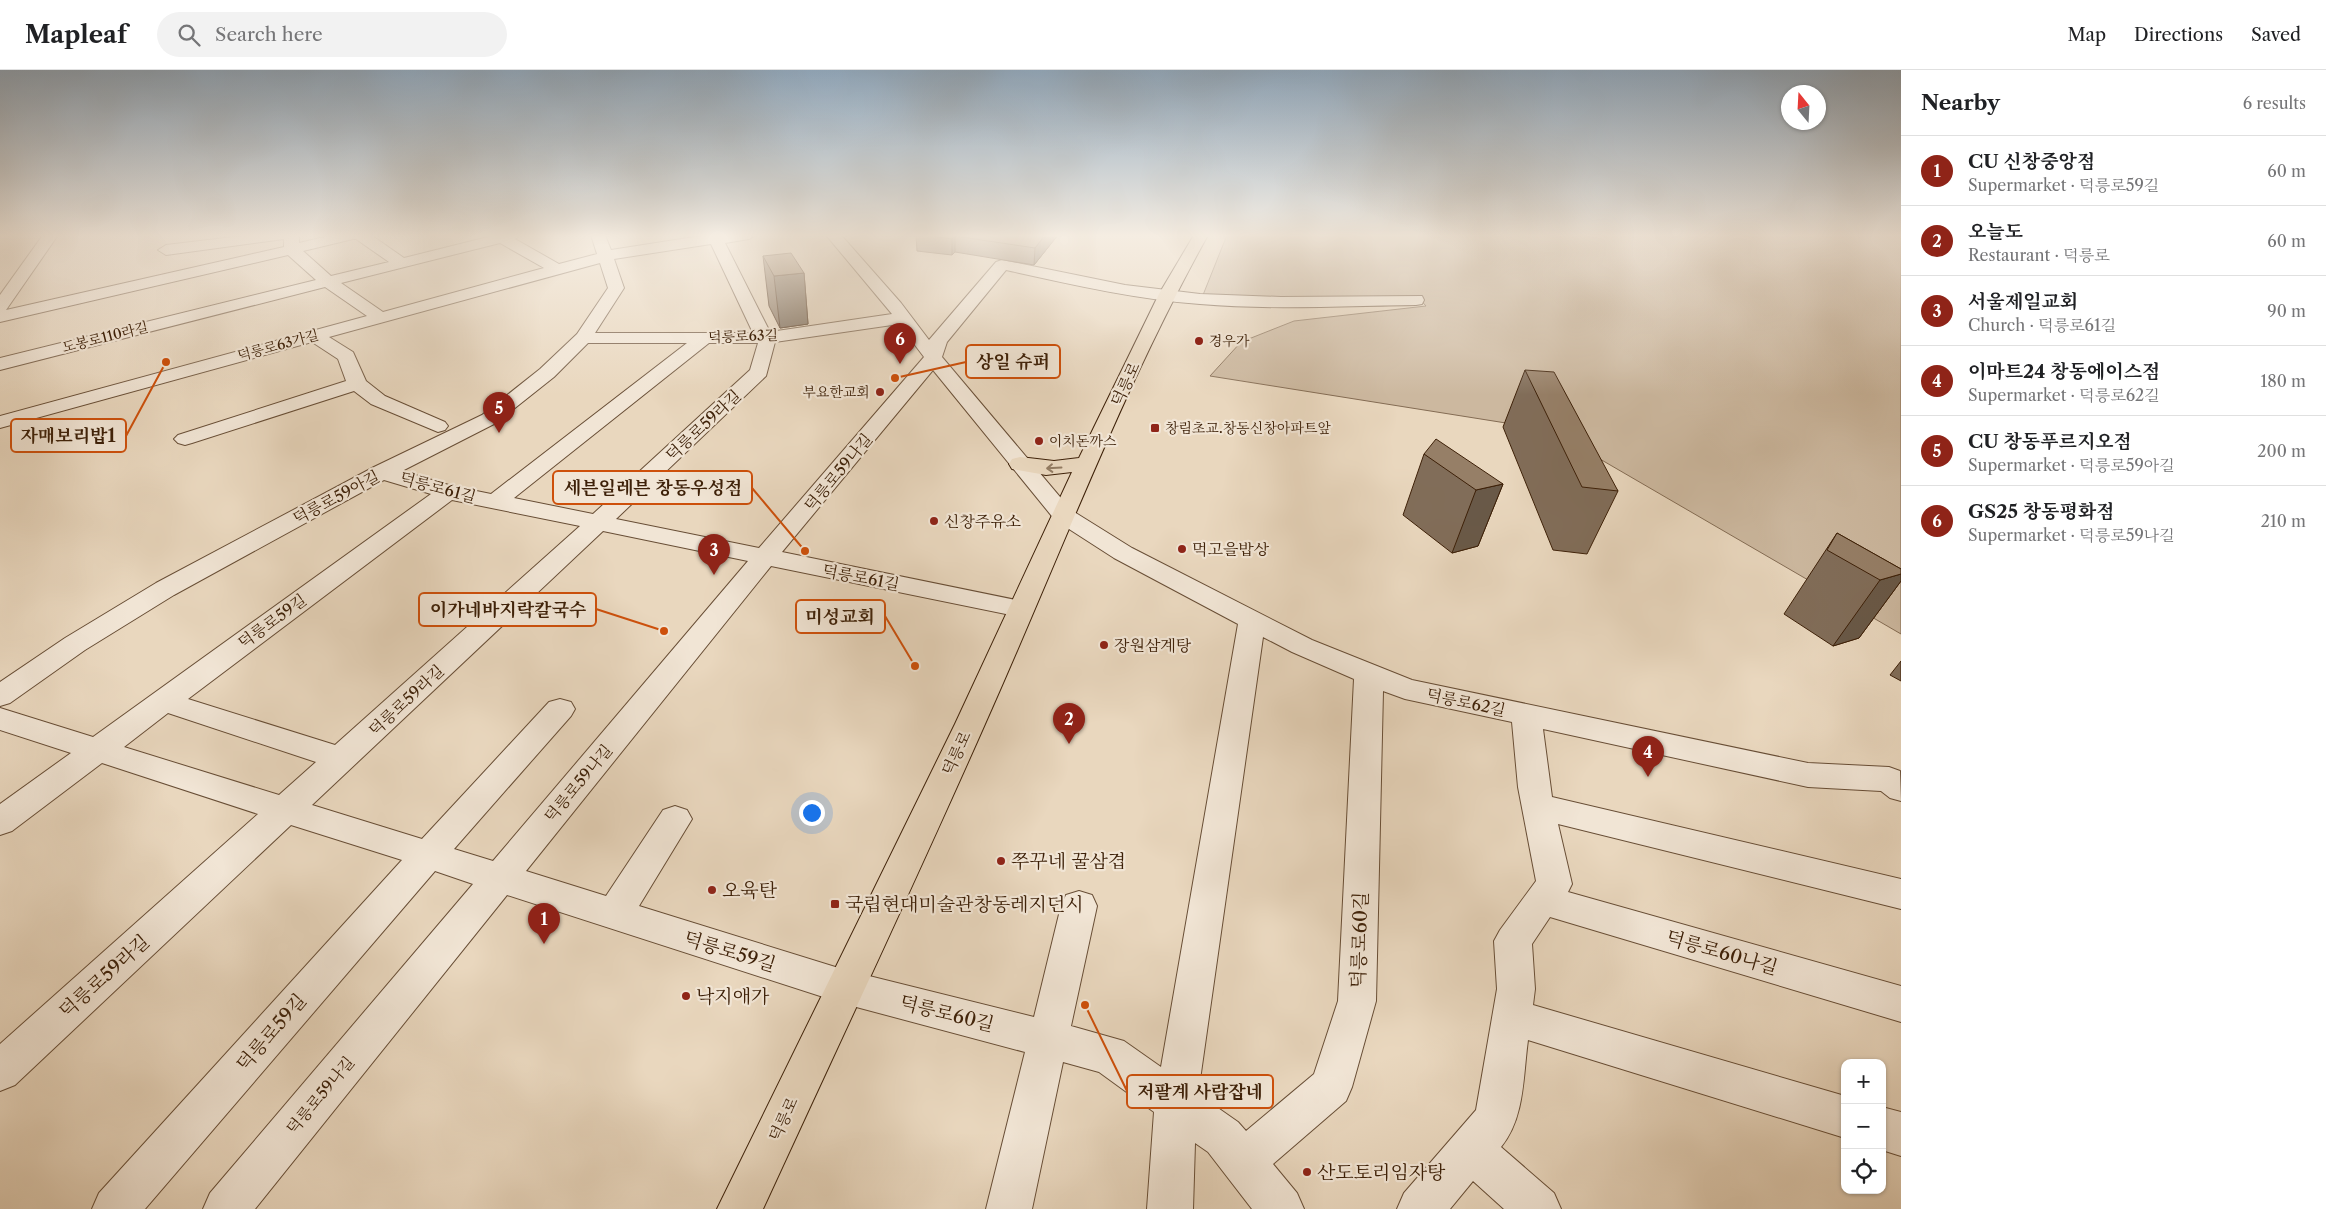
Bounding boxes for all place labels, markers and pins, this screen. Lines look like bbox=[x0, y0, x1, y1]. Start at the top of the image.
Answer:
pin: 6 bbox=[884, 323, 916, 364]
place label: 경우가 bbox=[1209, 332, 1250, 350]
marker: 경우가 bbox=[1193, 335, 1205, 347]
callout: 상일 슈퍼 bbox=[966, 345, 1060, 378]
place label: 부요한교회 bbox=[802, 383, 870, 401]
marker: 부요한교회 bbox=[874, 386, 886, 398]
pin: 5 bbox=[483, 392, 515, 433]
callout: 자매보리밥1 bbox=[11, 419, 126, 452]
place label: 창림초교.창동신창아파트앞 bbox=[1165, 419, 1331, 437]
marker: 창림초교.창동신창아파트앞 bbox=[1149, 422, 1161, 434]
place label: 이치돈까스 bbox=[1049, 432, 1117, 450]
marker: 이치돈까스 bbox=[1033, 435, 1045, 447]
callout: 세븐일레븐 창동우성점 bbox=[553, 471, 752, 504]
place label: 신창주유소 bbox=[944, 511, 1021, 531]
marker: 신창주유소 bbox=[928, 515, 940, 527]
pin: 3 bbox=[698, 534, 730, 575]
place label: 먹고을밥상 bbox=[1192, 539, 1270, 559]
marker: 먹고을밥상 bbox=[1176, 543, 1188, 555]
callout: 이가네바지락칼국수 bbox=[419, 593, 596, 626]
callout: 미성교회 bbox=[796, 600, 885, 633]
place label: 장원삼계탕 bbox=[1114, 635, 1192, 655]
marker: 장원삼계탕 bbox=[1098, 639, 1110, 651]
pin: 2 bbox=[1053, 703, 1085, 744]
pin: 4 bbox=[1632, 736, 1664, 777]
place label: 쭈꾸네 꿀삼겹 bbox=[1011, 850, 1126, 873]
marker: 쭈꾸네 꿀삼겹 bbox=[995, 855, 1007, 867]
place label: 오육탄 bbox=[722, 879, 778, 902]
marker: 오육탄 bbox=[706, 884, 718, 896]
place label: 국립현대미술관창동레지던시 bbox=[845, 893, 1084, 916]
marker: 국립현대미술관창동레지던시 bbox=[829, 898, 841, 910]
pin: 1 bbox=[528, 903, 560, 944]
place label: 낙지애가 bbox=[696, 985, 770, 1008]
marker: 낙지애가 bbox=[680, 990, 692, 1002]
callout: 저팔계 사람잡네 bbox=[1127, 1075, 1273, 1108]
place label: 산도토리임자탕 bbox=[1317, 1161, 1446, 1184]
marker: 산도토리임자탕 bbox=[1301, 1166, 1313, 1178]

